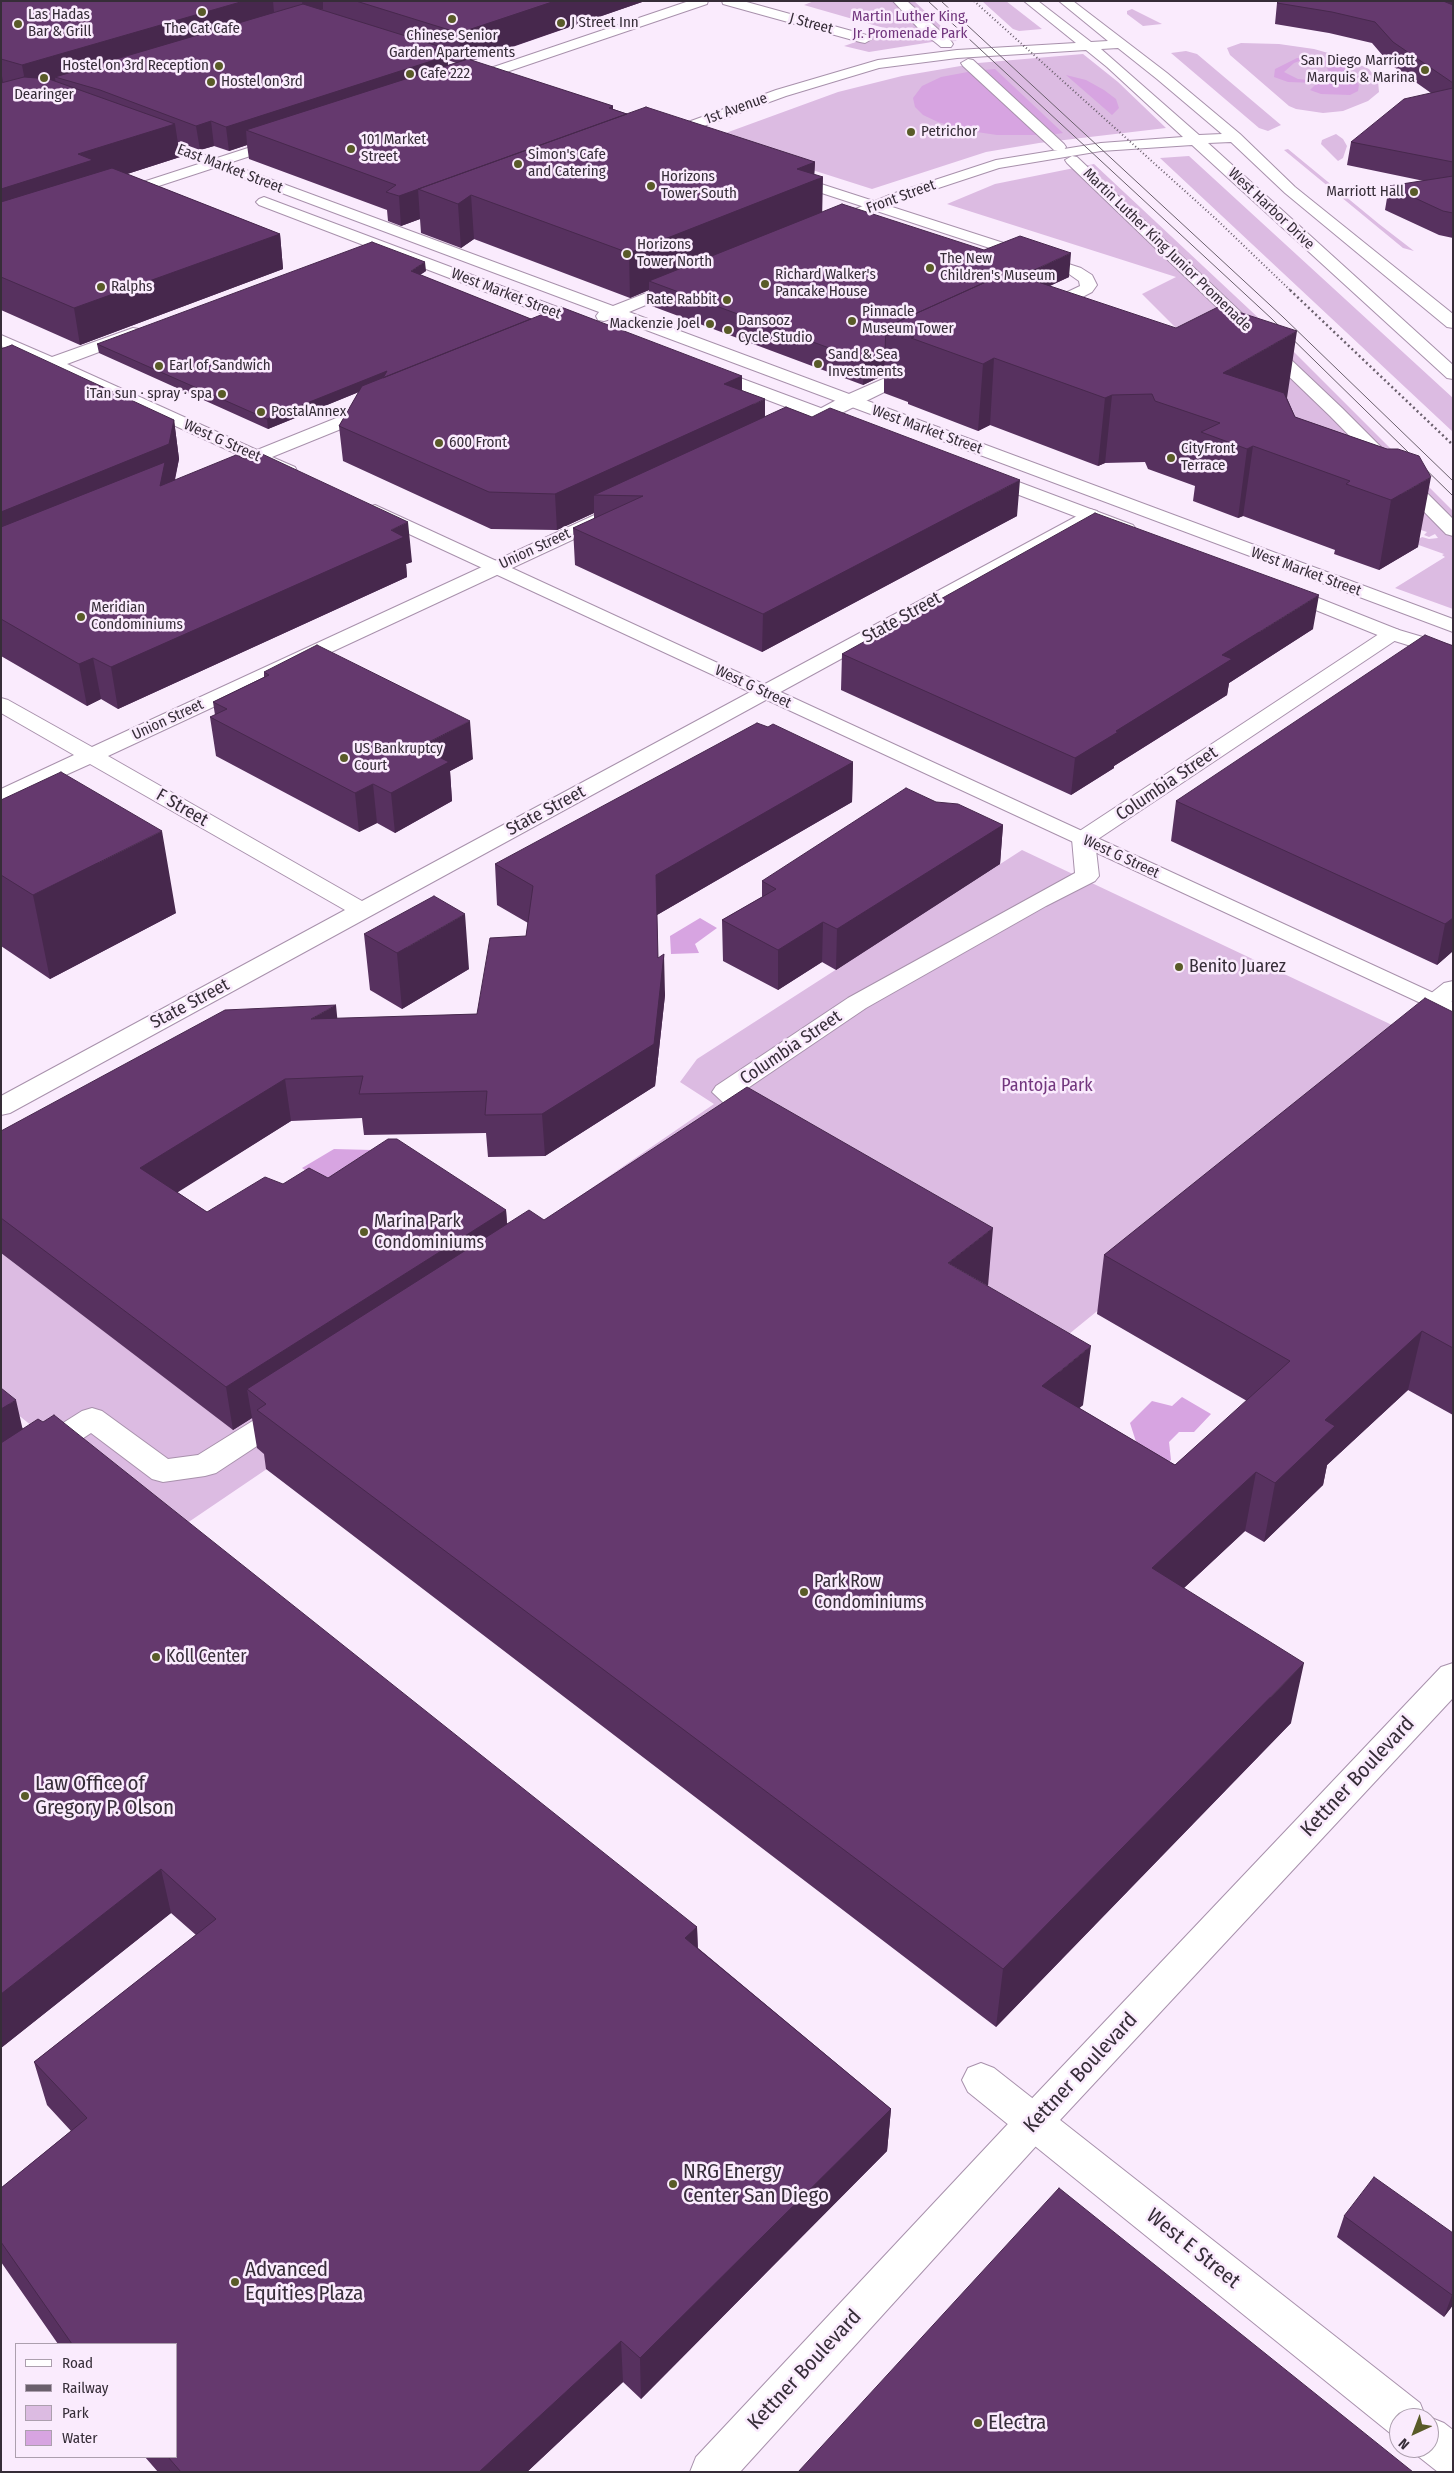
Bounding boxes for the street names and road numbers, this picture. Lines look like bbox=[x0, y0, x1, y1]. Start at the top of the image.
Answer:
street label: J Street bbox=[787, 10, 835, 38]
street label: 1st Avenue bbox=[702, 89, 770, 129]
street label: East Market Street bbox=[175, 141, 285, 197]
street label: West Harbor Drive bbox=[1224, 164, 1318, 254]
street label: Martin Luther King Junior Promenade bbox=[1079, 165, 1255, 335]
street label: Front Street bbox=[864, 176, 938, 218]
street label: West Market Street bbox=[449, 265, 563, 323]
street label: West Market Street bbox=[869, 402, 985, 458]
street label: West G Street bbox=[181, 416, 263, 466]
street label: Union Street bbox=[496, 525, 574, 573]
street label: West Market Street bbox=[1248, 544, 1364, 600]
street label: State Street bbox=[859, 588, 945, 648]
street label: West G Street bbox=[712, 661, 794, 713]
street label: Union Street bbox=[129, 696, 207, 744]
street label: Columbia Street bbox=[1112, 742, 1222, 826]
street label: State Street bbox=[503, 781, 589, 841]
street label: F Street bbox=[152, 785, 212, 831]
street label: West G Street bbox=[1080, 831, 1162, 883]
street label: State Street bbox=[147, 974, 233, 1034]
street label: Columbia Street bbox=[736, 1006, 846, 1090]
street label: Kettner Boulevard bbox=[1296, 1712, 1420, 1842]
street label: Kettner Boulevard bbox=[1019, 2008, 1143, 2138]
street label: West E Street bbox=[1141, 2204, 1245, 2294]
street label: Kettner Boulevard bbox=[743, 2305, 867, 2435]

